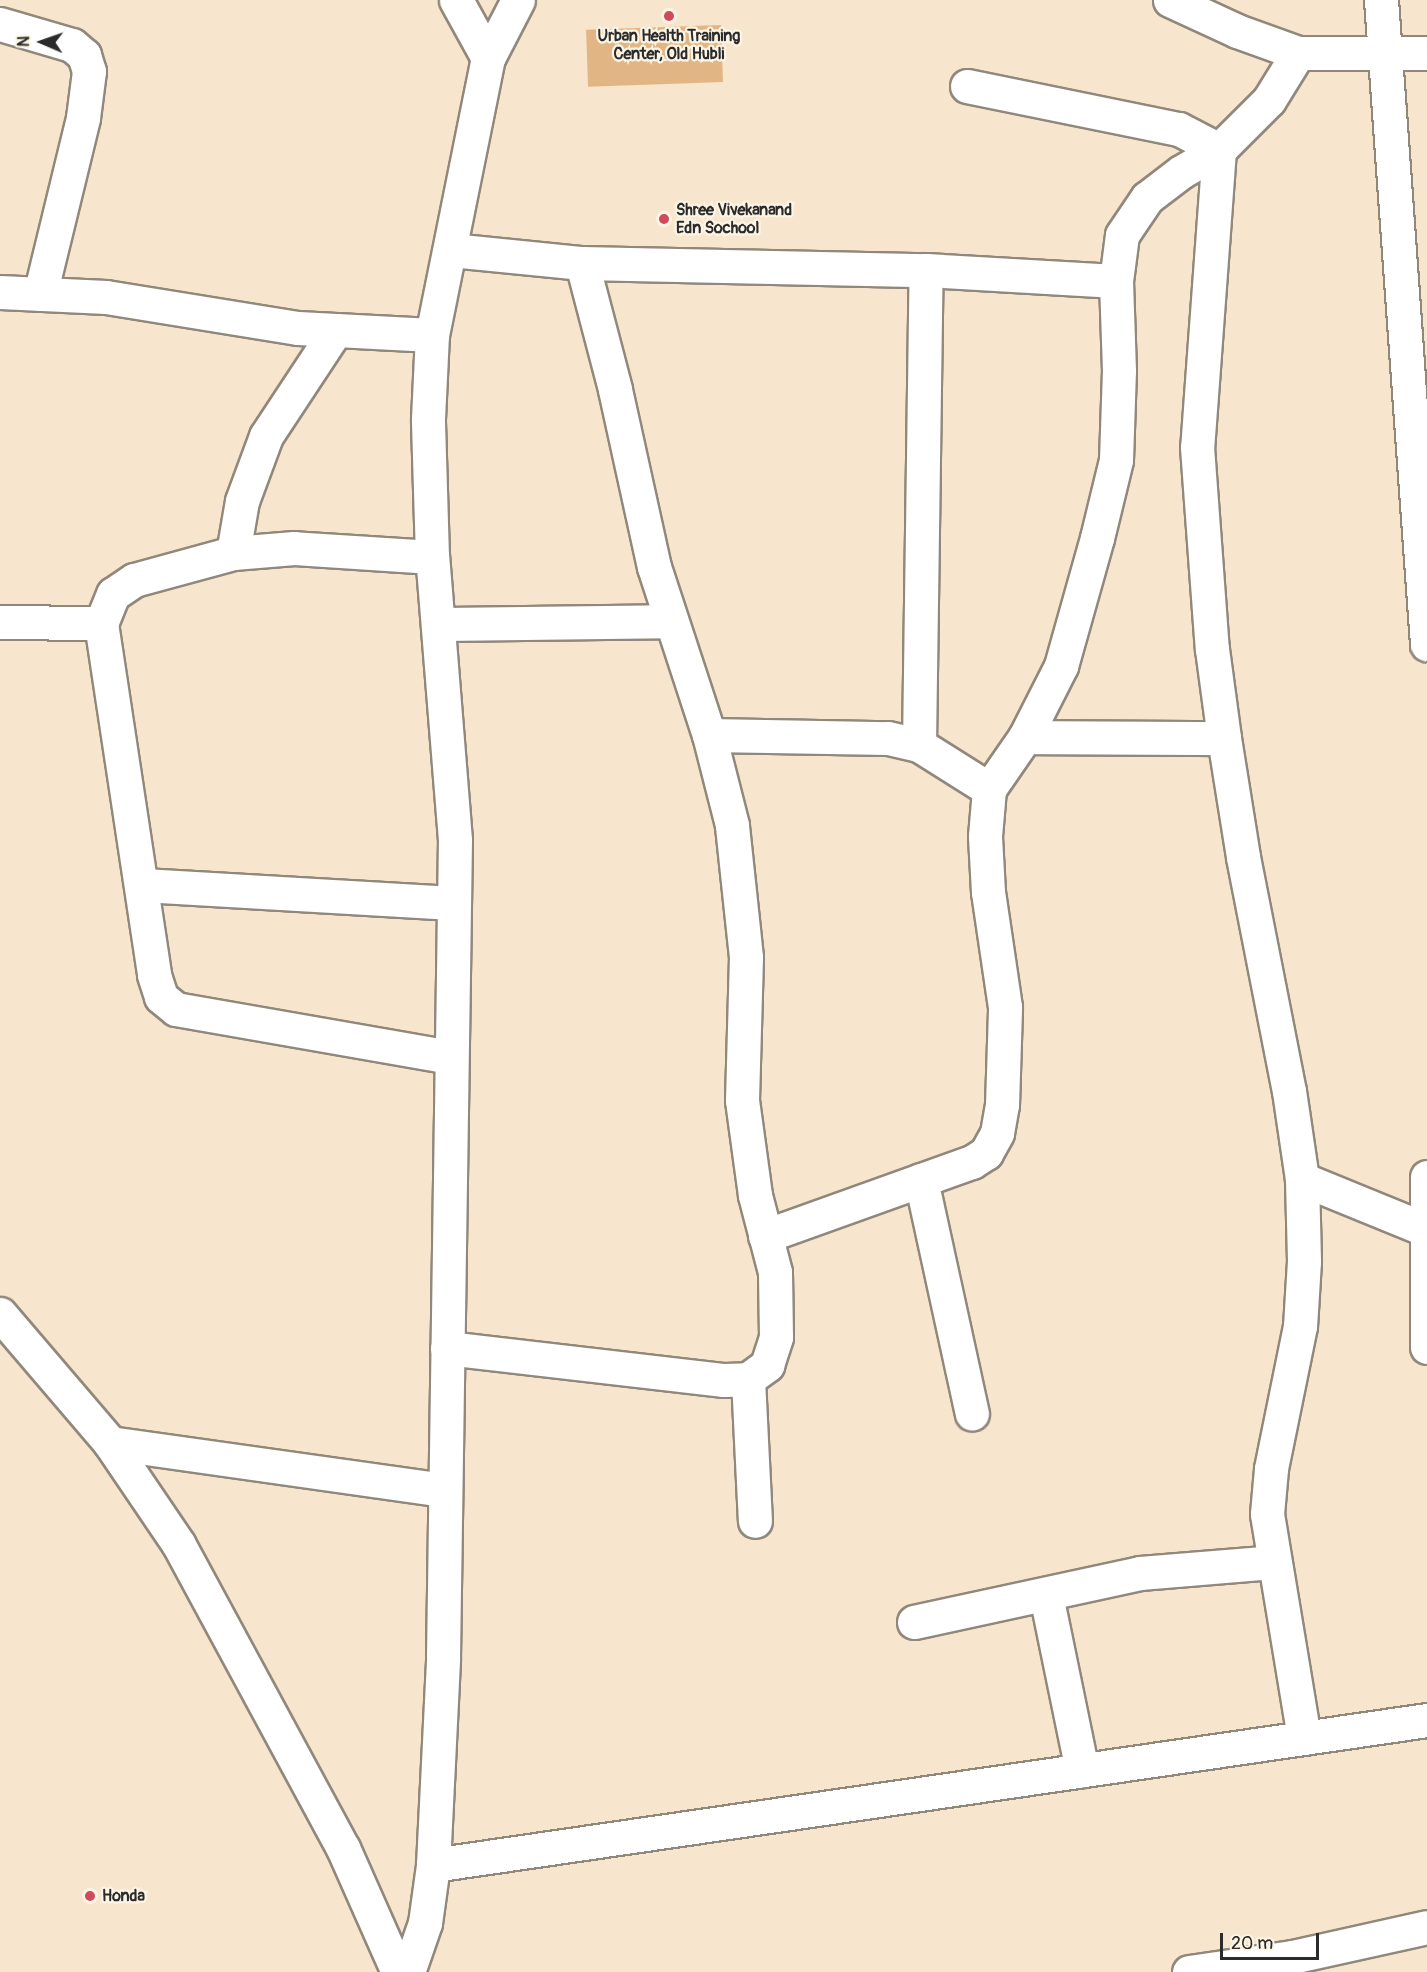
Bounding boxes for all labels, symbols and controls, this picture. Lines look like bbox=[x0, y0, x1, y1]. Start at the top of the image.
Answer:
marker: Urban Health Training Center, Old Hubli bbox=[660, 7, 678, 25]
north arrow bbox=[12, 12, 72, 72]
place label: Urban Health Training Center, Old Hubli bbox=[598, 26, 740, 64]
text: N bbox=[14, 36, 34, 47]
place label: Shree Vivekanand Edn Sochool bbox=[676, 200, 792, 238]
marker: Shree Vivekanand Edn Sochool bbox=[657, 212, 671, 226]
place label: Honda bbox=[102, 1886, 145, 1906]
marker: Honda bbox=[83, 1889, 97, 1903]
scale bar bbox=[1223, 1921, 1322, 1959]
text: 20 m bbox=[1231, 1932, 1273, 1955]

